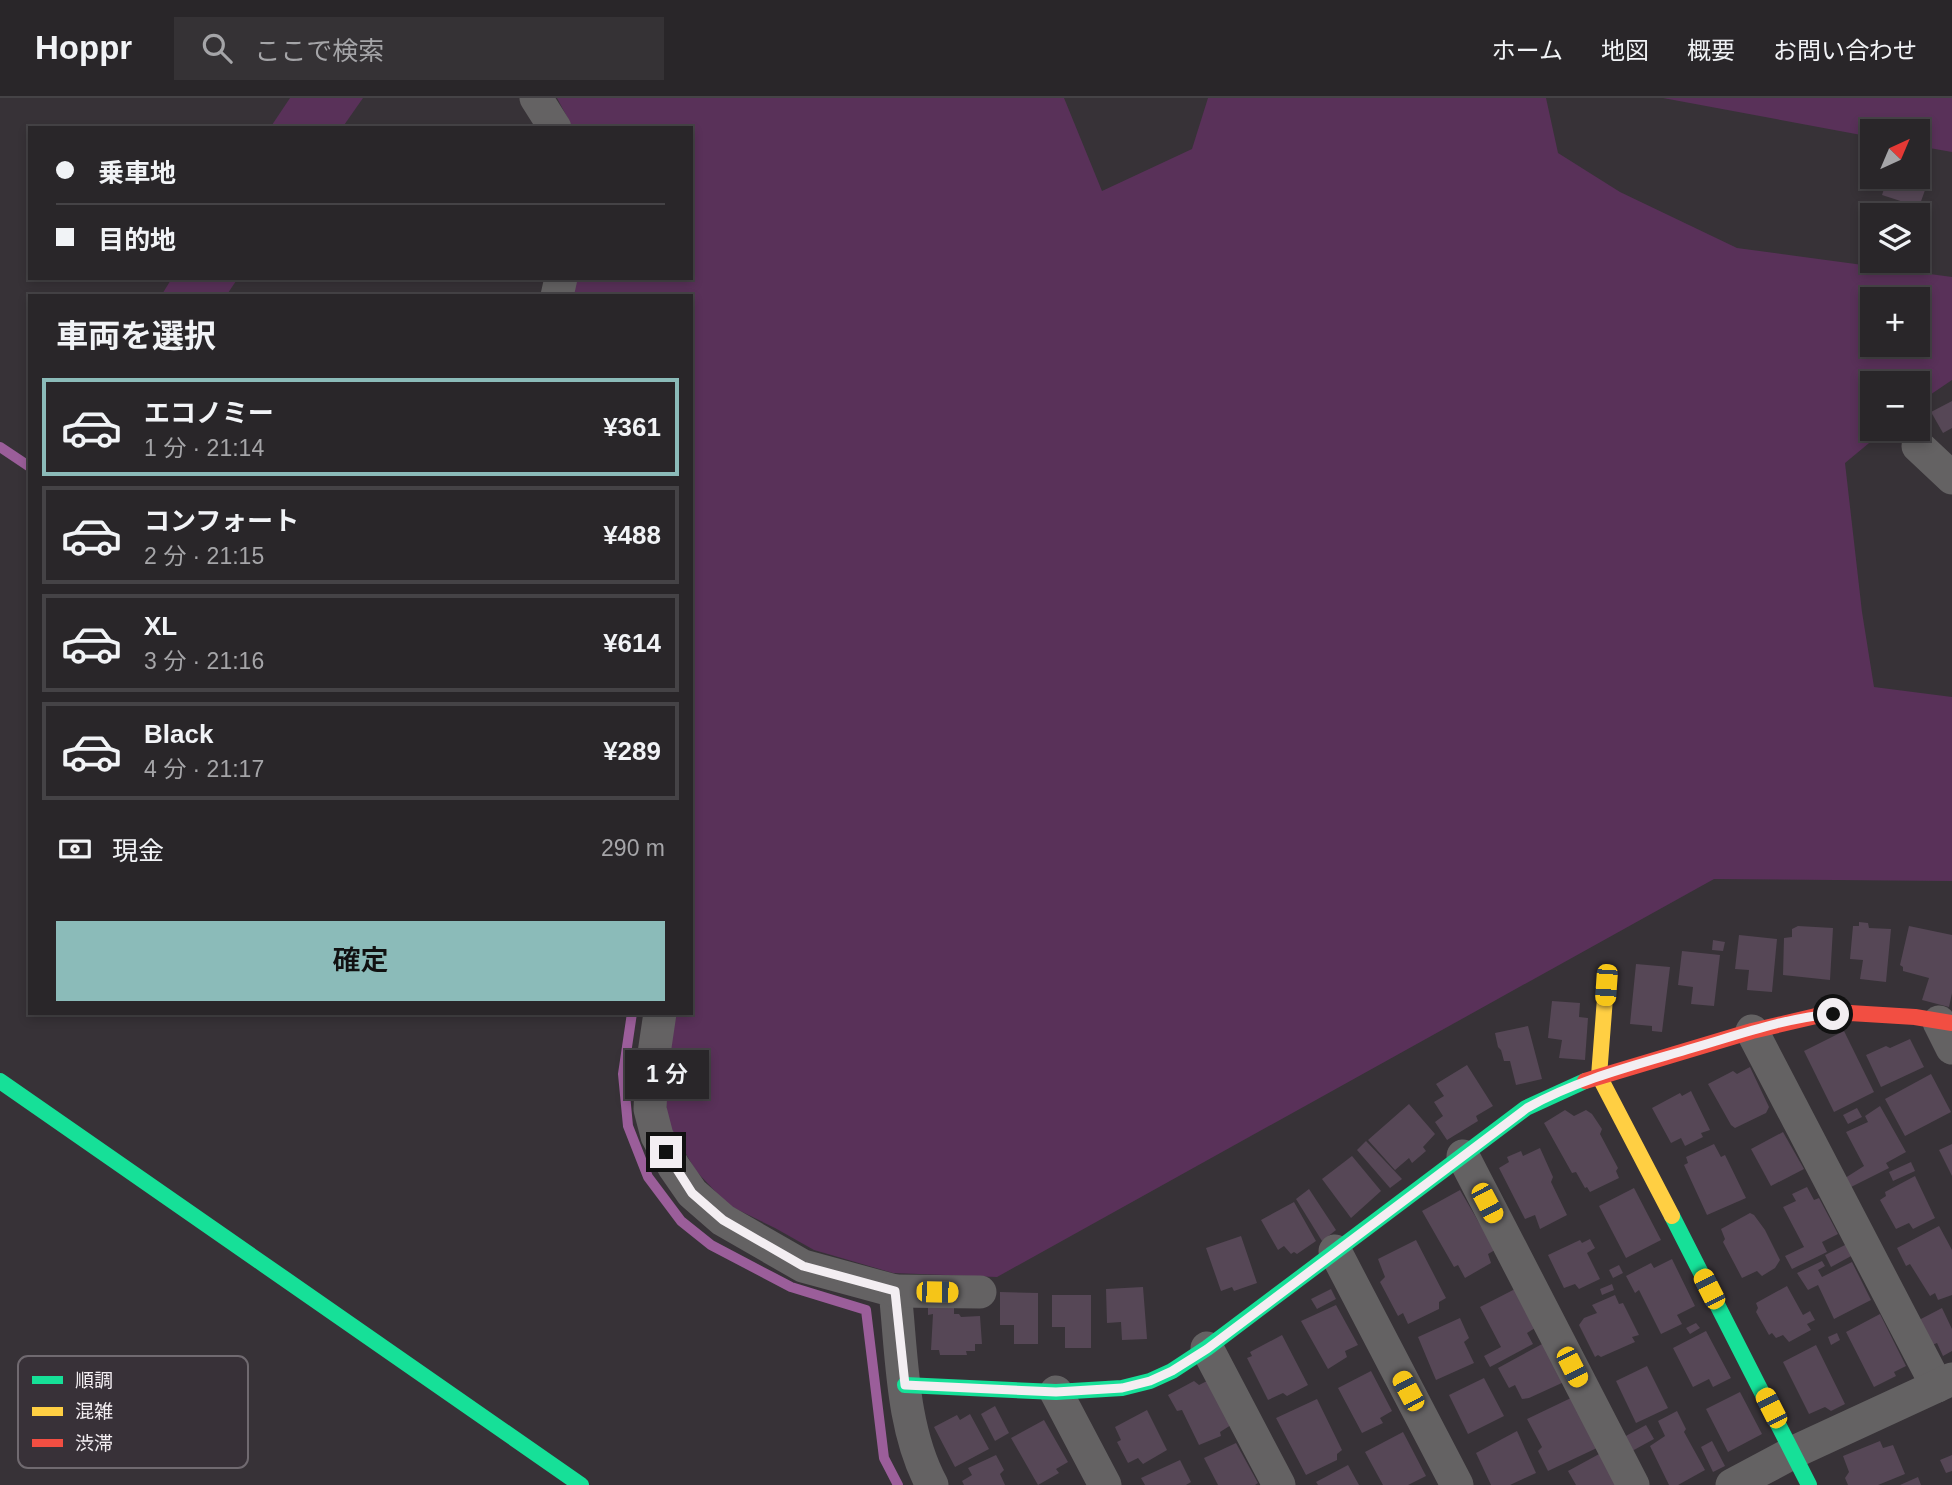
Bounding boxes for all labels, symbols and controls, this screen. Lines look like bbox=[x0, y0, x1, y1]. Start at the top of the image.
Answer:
search box bbox=[174, 17, 664, 80]
text: Hoppr bbox=[35, 29, 132, 66]
icon: search bbox=[198, 29, 236, 67]
text: ここで検索 bbox=[254, 36, 384, 66]
text: ホーム bbox=[1492, 37, 1563, 64]
text: 地図 bbox=[1601, 37, 1649, 64]
text: 概要 bbox=[1687, 37, 1735, 64]
text: お問い合わせ bbox=[1773, 37, 1917, 64]
north arrow bbox=[1860, 119, 1930, 189]
map controls bbox=[1860, 119, 1930, 441]
text: 乗車地 bbox=[98, 158, 176, 188]
button: layers bbox=[1860, 203, 1930, 273]
text: 目的地 bbox=[98, 225, 176, 255]
button: + bbox=[1860, 287, 1930, 357]
text: 車両を選択 bbox=[56, 318, 216, 354]
button: − bbox=[1860, 371, 1930, 441]
icon: car bbox=[60, 396, 123, 459]
text: エコノミー bbox=[144, 398, 274, 428]
text: ¥361 bbox=[603, 412, 661, 442]
text: 1 分 · 21:14 bbox=[144, 435, 264, 461]
icon: car bbox=[60, 504, 123, 567]
text: コンフォート bbox=[144, 506, 299, 536]
text: ¥488 bbox=[603, 520, 661, 550]
text: 2 分 · 21:15 bbox=[144, 543, 264, 569]
text: XL bbox=[144, 611, 177, 641]
icon: car bbox=[60, 612, 123, 675]
text: ¥614 bbox=[603, 628, 661, 658]
text: 3 分 · 21:16 bbox=[144, 648, 264, 674]
text: Black bbox=[144, 719, 213, 749]
icon: car bbox=[60, 720, 123, 783]
text: ¥289 bbox=[603, 736, 661, 766]
text: 4 分 · 21:17 bbox=[144, 756, 264, 782]
icon: cash bbox=[56, 830, 94, 868]
text: 290 m bbox=[601, 835, 665, 861]
text: 現金 bbox=[112, 836, 164, 866]
button: 確定 bbox=[56, 921, 665, 1001]
car bbox=[1595, 963, 1618, 1007]
route start bbox=[1817, 998, 1849, 1030]
callout: 1 分 bbox=[624, 1051, 708, 1100]
text: 1 分 bbox=[646, 1061, 688, 1087]
route end bbox=[650, 1136, 682, 1168]
car bbox=[1468, 1180, 1507, 1226]
car bbox=[1691, 1266, 1728, 1312]
car bbox=[916, 1281, 959, 1303]
car bbox=[1554, 1344, 1591, 1390]
legend bbox=[18, 1356, 248, 1468]
car bbox=[1389, 1368, 1428, 1414]
text: 順調 bbox=[75, 1370, 113, 1391]
car bbox=[1753, 1385, 1790, 1431]
text: 混雑 bbox=[75, 1401, 113, 1422]
text: 渋滞 bbox=[75, 1433, 113, 1454]

